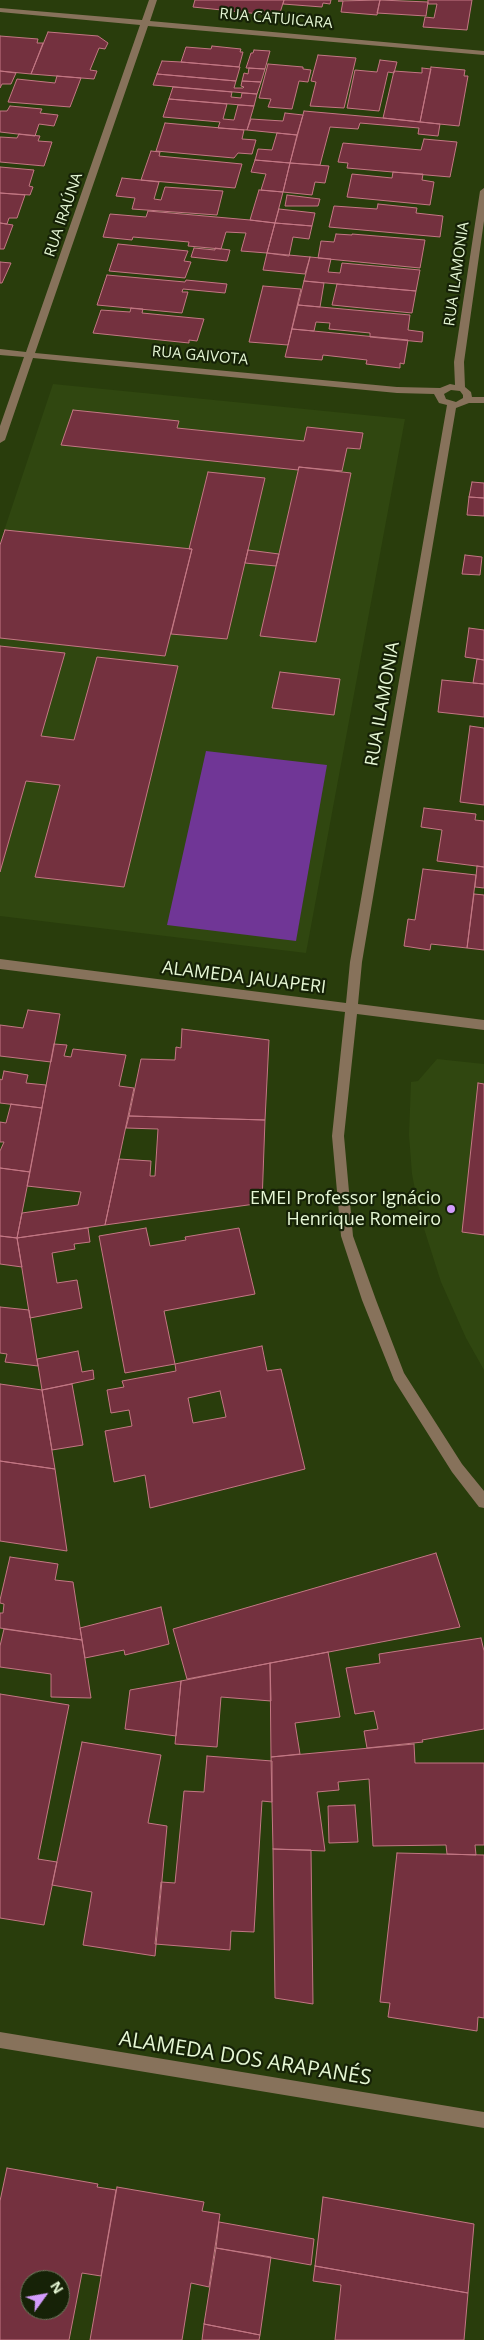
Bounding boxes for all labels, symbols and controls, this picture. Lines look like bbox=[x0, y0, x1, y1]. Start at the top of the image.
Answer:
street label: RUA CATUICARA bbox=[219, 5, 333, 33]
street label: RUA IRAÚNA bbox=[41, 170, 87, 260]
street label: RUA ILAMONIA bbox=[441, 221, 473, 327]
street label: RUA GAIVOTA bbox=[151, 343, 249, 369]
street label: RUA ILAMONIA bbox=[361, 640, 405, 768]
street label: ALAMEDA JAUAPERI bbox=[161, 957, 327, 999]
place label: EMEI Professor Ignácio Henrique Romeiro bbox=[250, 1188, 441, 1230]
marker: EMEI Professor Ignácio Henrique Romeiro bbox=[445, 1203, 457, 1215]
street label: ALAMEDA DOS ARAPANÉS bbox=[117, 2027, 373, 2091]
north arrow bbox=[20, 2270, 70, 2320]
text: N bbox=[46, 2277, 68, 2297]

